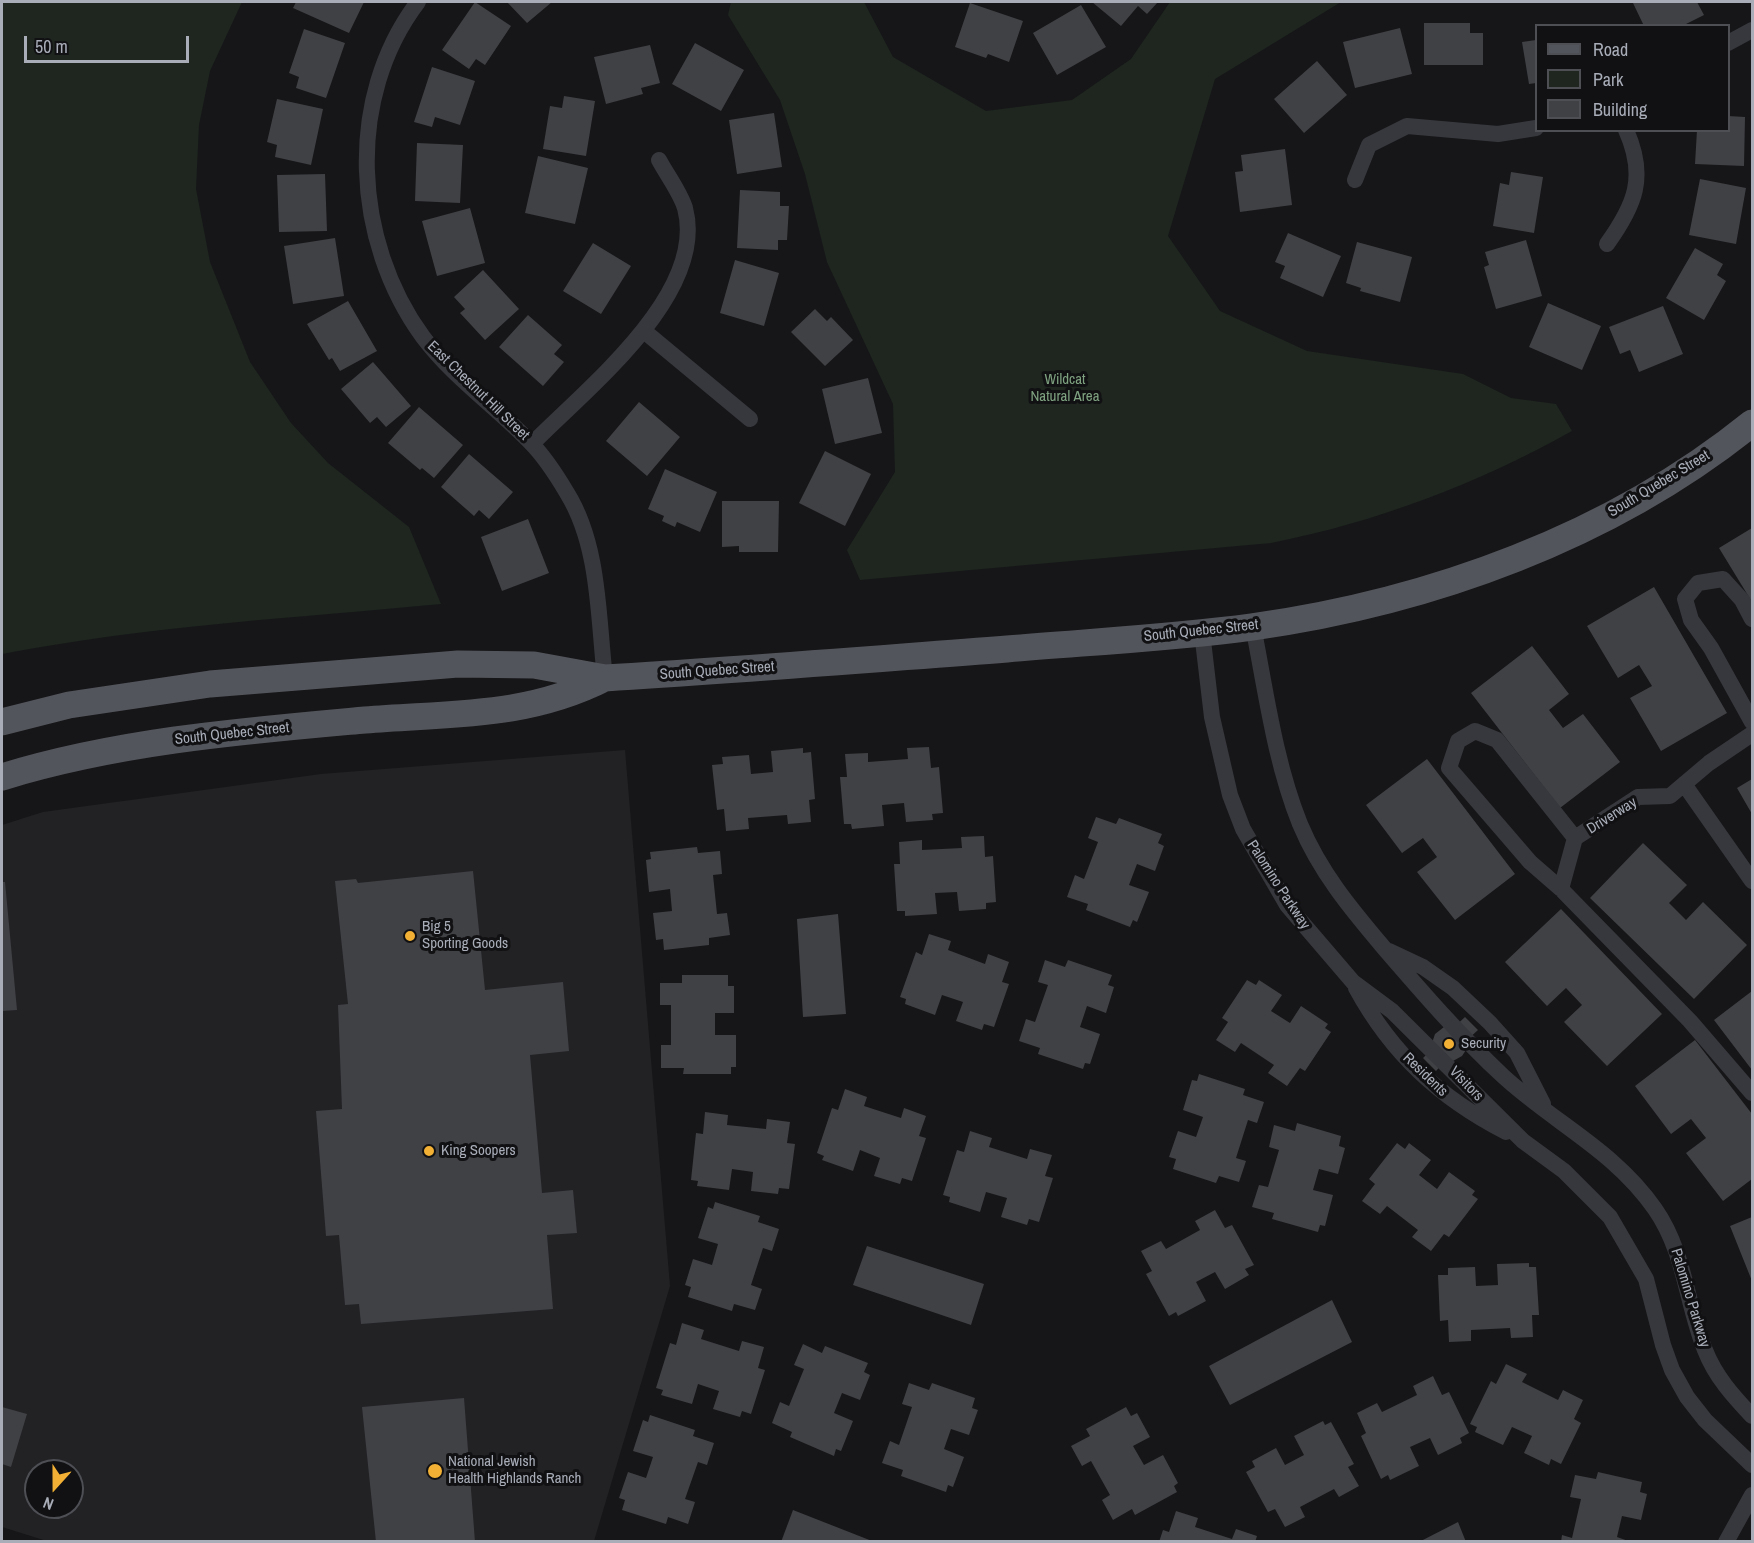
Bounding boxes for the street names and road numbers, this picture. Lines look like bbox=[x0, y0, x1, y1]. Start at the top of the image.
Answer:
street label: East Chestnut Hill Street bbox=[423, 338, 533, 444]
street label: South Quebec Street bbox=[1605, 447, 1713, 521]
street label: South Quebec Street bbox=[1143, 616, 1259, 646]
street label: South Quebec Street bbox=[659, 658, 775, 684]
street label: South Quebec Street bbox=[174, 719, 290, 749]
street label: Driverway bbox=[1584, 794, 1640, 838]
street label: Palomino Parkway bbox=[1243, 837, 1313, 933]
street label: Residents bbox=[1399, 1049, 1451, 1101]
street label: Visitors bbox=[1445, 1063, 1487, 1105]
street label: Palomino Parkway bbox=[1666, 1246, 1714, 1350]

